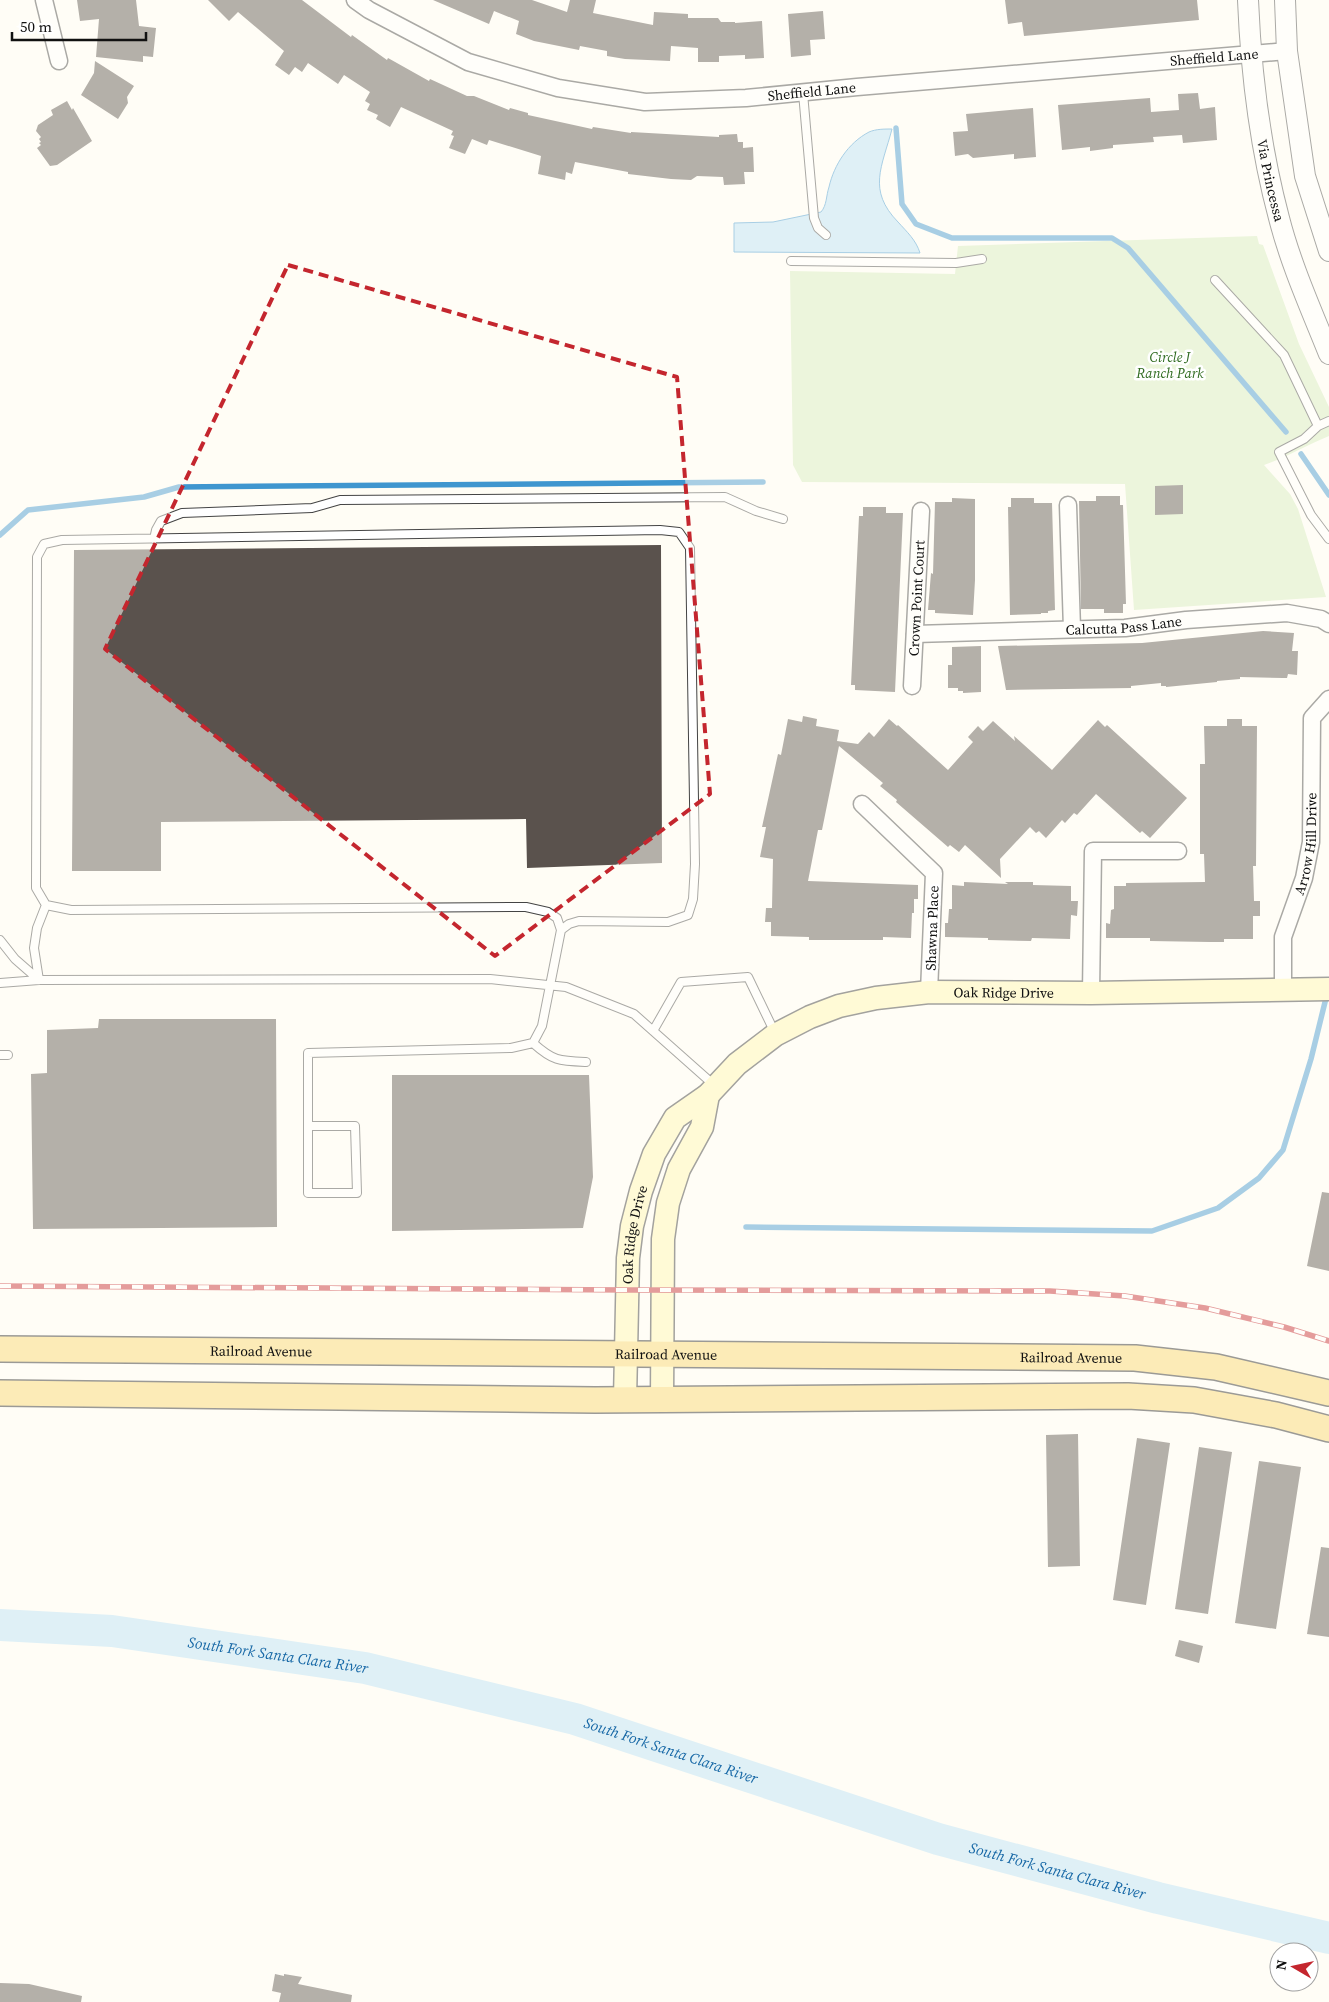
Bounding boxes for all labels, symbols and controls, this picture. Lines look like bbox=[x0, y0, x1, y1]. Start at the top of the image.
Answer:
scale bar bbox=[12, 10, 146, 42]
text: 50 m bbox=[20, 16, 52, 37]
street label: Sheffield Lane bbox=[1169, 43, 1259, 71]
street label: Sheffield Lane bbox=[767, 77, 857, 106]
street label: Via Princessa bbox=[1252, 138, 1290, 224]
park label: Circle J Ranch Park bbox=[1135, 347, 1204, 383]
street label: Crown Point Court bbox=[904, 539, 930, 657]
street label: Calcutta Pass Lane bbox=[1065, 611, 1183, 640]
street label: Arrow Hill Drive bbox=[1289, 793, 1321, 898]
street label: Shawna Place bbox=[921, 885, 943, 971]
street label: Oak Ridge Drive bbox=[953, 982, 1054, 1003]
street label: Oak Ridge Drive bbox=[617, 1182, 652, 1284]
street label: Railroad Avenue bbox=[210, 1341, 312, 1361]
street label: Railroad Avenue bbox=[615, 1344, 717, 1365]
street label: Railroad Avenue bbox=[1020, 1347, 1122, 1368]
water label: South Fork Santa Clara River bbox=[187, 1631, 372, 1679]
water label: South Fork Santa Clara River bbox=[581, 1712, 762, 1789]
water label: South Fork Santa Clara River bbox=[967, 1837, 1149, 1905]
north arrow bbox=[1269, 1942, 1319, 1992]
text: N bbox=[1270, 1958, 1292, 1972]

